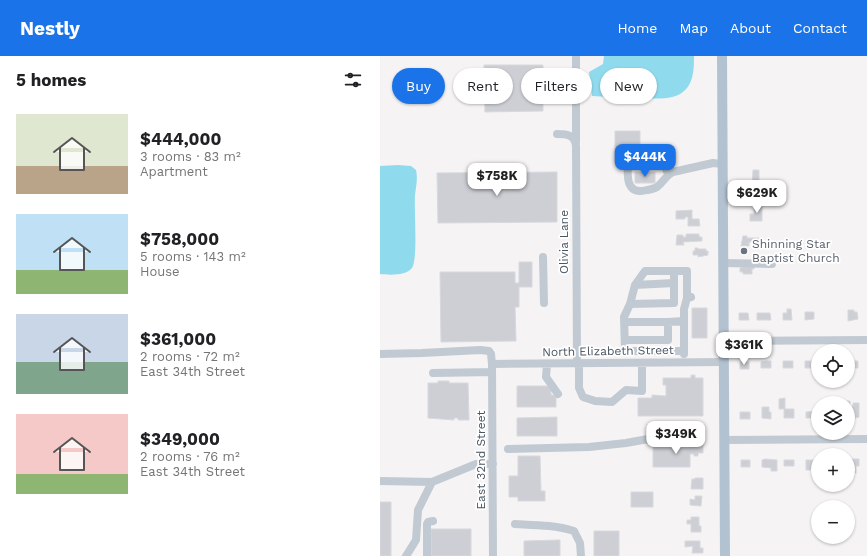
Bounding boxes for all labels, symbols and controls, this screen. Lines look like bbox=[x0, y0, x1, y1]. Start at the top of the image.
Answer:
text: Nestly bbox=[20, 17, 80, 40]
text: Home bbox=[617, 20, 657, 36]
text: Map bbox=[679, 20, 708, 36]
text: About bbox=[730, 20, 771, 36]
text: Contact bbox=[793, 20, 847, 36]
chip: Buy bbox=[392, 68, 445, 104]
chip: Rent bbox=[453, 68, 513, 104]
chip: Filters bbox=[521, 68, 592, 104]
chip: New bbox=[600, 68, 657, 104]
icon: filters bbox=[342, 69, 364, 91]
text: 5 homes bbox=[16, 70, 86, 90]
text: $444,000 bbox=[140, 129, 221, 149]
icon: home bbox=[48, 130, 96, 178]
pin: $444K bbox=[617, 144, 673, 178]
text: 3 rooms · 83 m² bbox=[140, 149, 241, 164]
text: $444K bbox=[624, 149, 666, 164]
pin: $758K bbox=[469, 163, 525, 197]
text: Apartment bbox=[140, 164, 208, 179]
text: $758K bbox=[477, 168, 517, 183]
pin: $629K bbox=[729, 180, 785, 214]
text: $629K bbox=[736, 185, 778, 200]
street label: Olivia Lane bbox=[557, 210, 571, 274]
text: $758,000 bbox=[140, 229, 219, 249]
icon: home bbox=[48, 230, 96, 278]
place label: Shinning Star Baptist Church bbox=[752, 237, 840, 265]
marker: Shinning Star Baptist Church bbox=[739, 246, 749, 256]
text: 5 rooms · 143 m² bbox=[140, 249, 246, 264]
text: House bbox=[140, 264, 180, 279]
text: $361,000 bbox=[140, 329, 216, 349]
icon: home bbox=[48, 330, 96, 378]
pin: $361K bbox=[716, 332, 772, 366]
text: $361K bbox=[725, 337, 763, 352]
street label: North Elizabeth Street bbox=[542, 343, 674, 359]
map controls bbox=[811, 344, 855, 544]
button: locate bbox=[811, 344, 855, 388]
text: 2 rooms · 72 m² bbox=[140, 349, 240, 364]
text: East 34th Street bbox=[140, 364, 245, 379]
button: layers bbox=[811, 396, 855, 440]
street label: East 32nd Street bbox=[474, 410, 488, 510]
pin: $349K bbox=[648, 421, 704, 455]
text: $349K bbox=[655, 426, 697, 441]
text: $349,000 bbox=[140, 429, 220, 449]
icon: home bbox=[48, 430, 96, 478]
button: + bbox=[811, 448, 855, 492]
text: 2 rooms · 76 m² bbox=[140, 449, 240, 464]
text: East 34th Street bbox=[140, 464, 245, 479]
button: − bbox=[811, 500, 855, 544]

